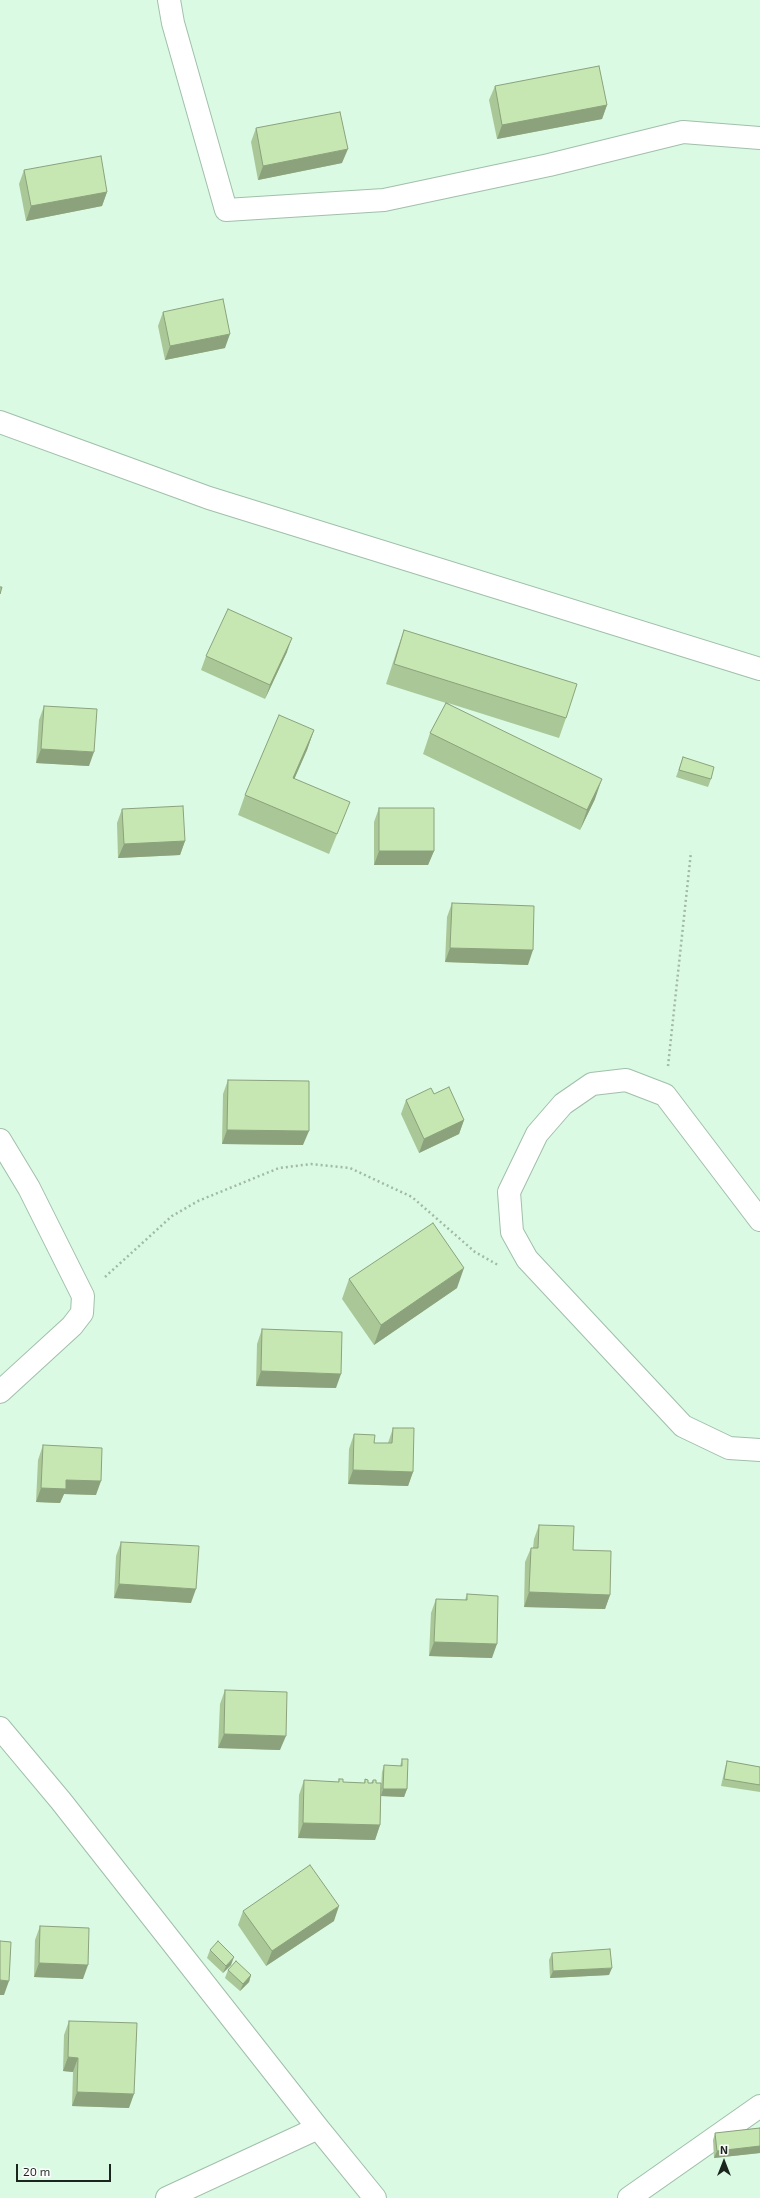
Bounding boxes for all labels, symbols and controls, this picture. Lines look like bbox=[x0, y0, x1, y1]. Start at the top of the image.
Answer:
north arrow bbox=[704, 2142, 744, 2182]
text: N bbox=[720, 2143, 728, 2156]
scale bar bbox=[18, 2156, 113, 2182]
text: 20 m bbox=[23, 2164, 50, 2178]

